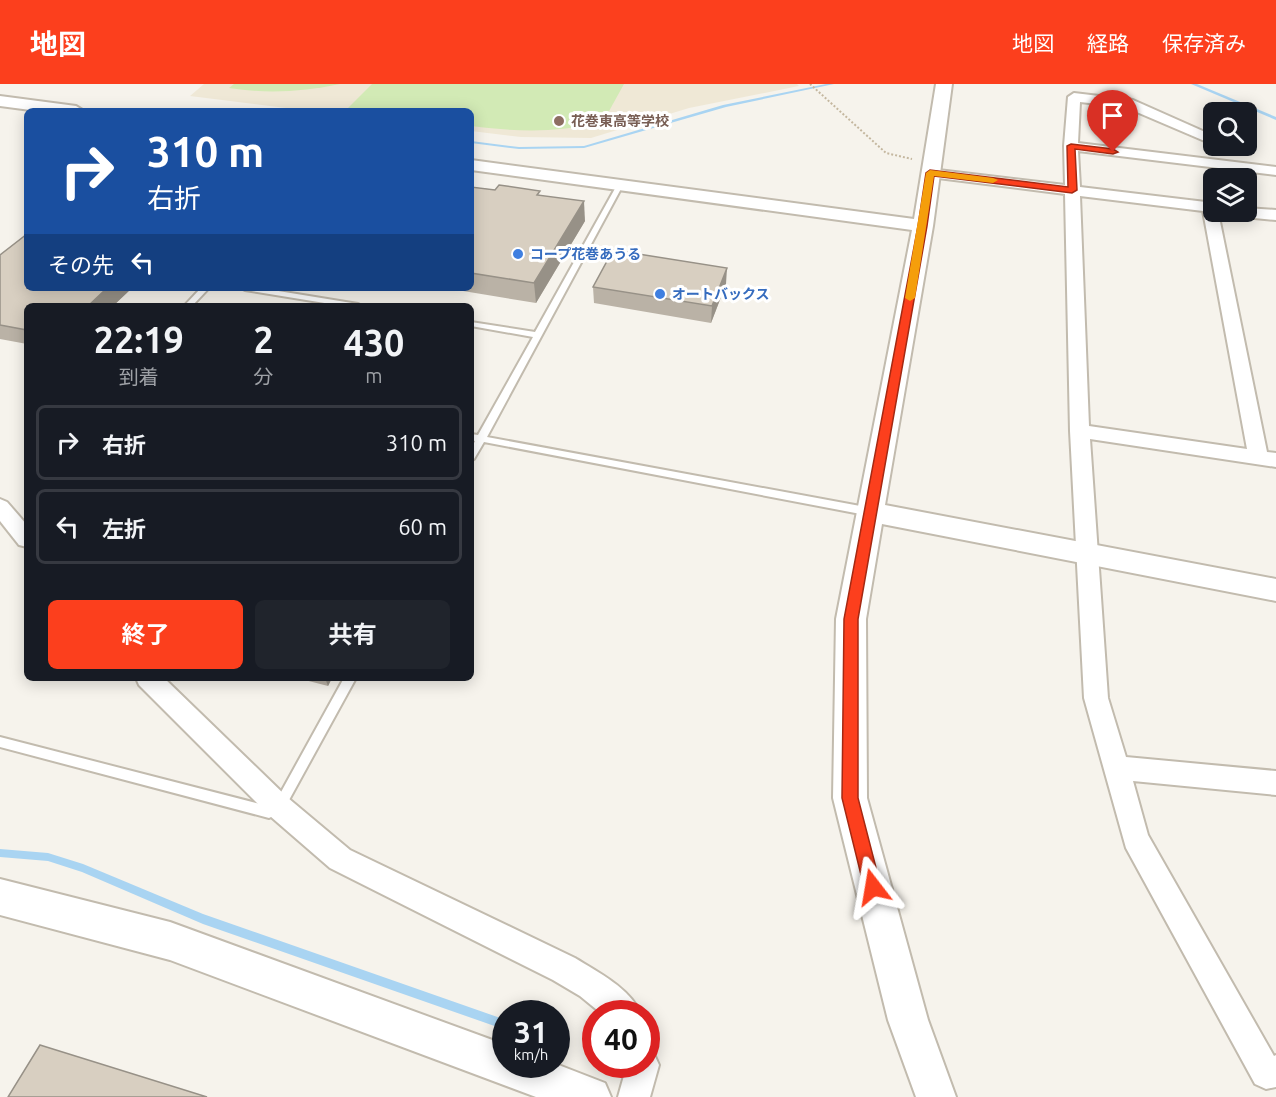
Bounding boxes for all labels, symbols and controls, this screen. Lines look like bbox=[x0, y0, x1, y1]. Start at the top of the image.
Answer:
text: 地図 bbox=[30, 28, 86, 59]
text: 地図 bbox=[1012, 31, 1054, 55]
text: 経路 bbox=[1087, 31, 1129, 55]
text: 保存済み bbox=[1162, 31, 1246, 55]
pin bbox=[1087, 90, 1138, 152]
icon: arrive bbox=[1096, 99, 1129, 132]
map controls bbox=[1203, 102, 1257, 222]
button: search bbox=[1203, 102, 1257, 156]
place label: 花巻東高等学校 bbox=[571, 113, 669, 129]
marker: 花巻東高等学校 bbox=[552, 114, 566, 128]
text: 310 m bbox=[147, 128, 264, 175]
icon: right bbox=[48, 132, 126, 210]
button: layers bbox=[1203, 168, 1257, 222]
text: 右折 bbox=[147, 183, 201, 213]
icon: left bbox=[126, 246, 159, 279]
place label: コープ花巻あうる bbox=[530, 246, 641, 262]
marker: コープ花巻あうる bbox=[511, 247, 525, 261]
text: その先 bbox=[48, 252, 114, 277]
place label: オートバックス bbox=[672, 286, 770, 302]
marker: オートバックス bbox=[653, 287, 667, 301]
text: 22:19 bbox=[94, 319, 184, 360]
text: 2 bbox=[253, 319, 274, 360]
text: 430 bbox=[343, 322, 404, 363]
text: m bbox=[365, 364, 383, 387]
text: 到着 bbox=[119, 365, 159, 388]
text: 分 bbox=[254, 365, 274, 388]
icon: right bbox=[51, 426, 84, 459]
text: 310 m bbox=[386, 430, 447, 455]
text: 右折 bbox=[102, 432, 146, 457]
icon: left bbox=[51, 510, 84, 543]
text: 60 m bbox=[398, 514, 447, 539]
text: 左折 bbox=[102, 516, 146, 541]
button: 終了 bbox=[48, 600, 243, 669]
button: 共有 bbox=[255, 600, 450, 669]
position arrow bbox=[841, 855, 905, 919]
speed limit sign: 40 bbox=[582, 1000, 660, 1078]
text: 31 bbox=[514, 1015, 548, 1049]
text: km/h bbox=[514, 1046, 548, 1063]

